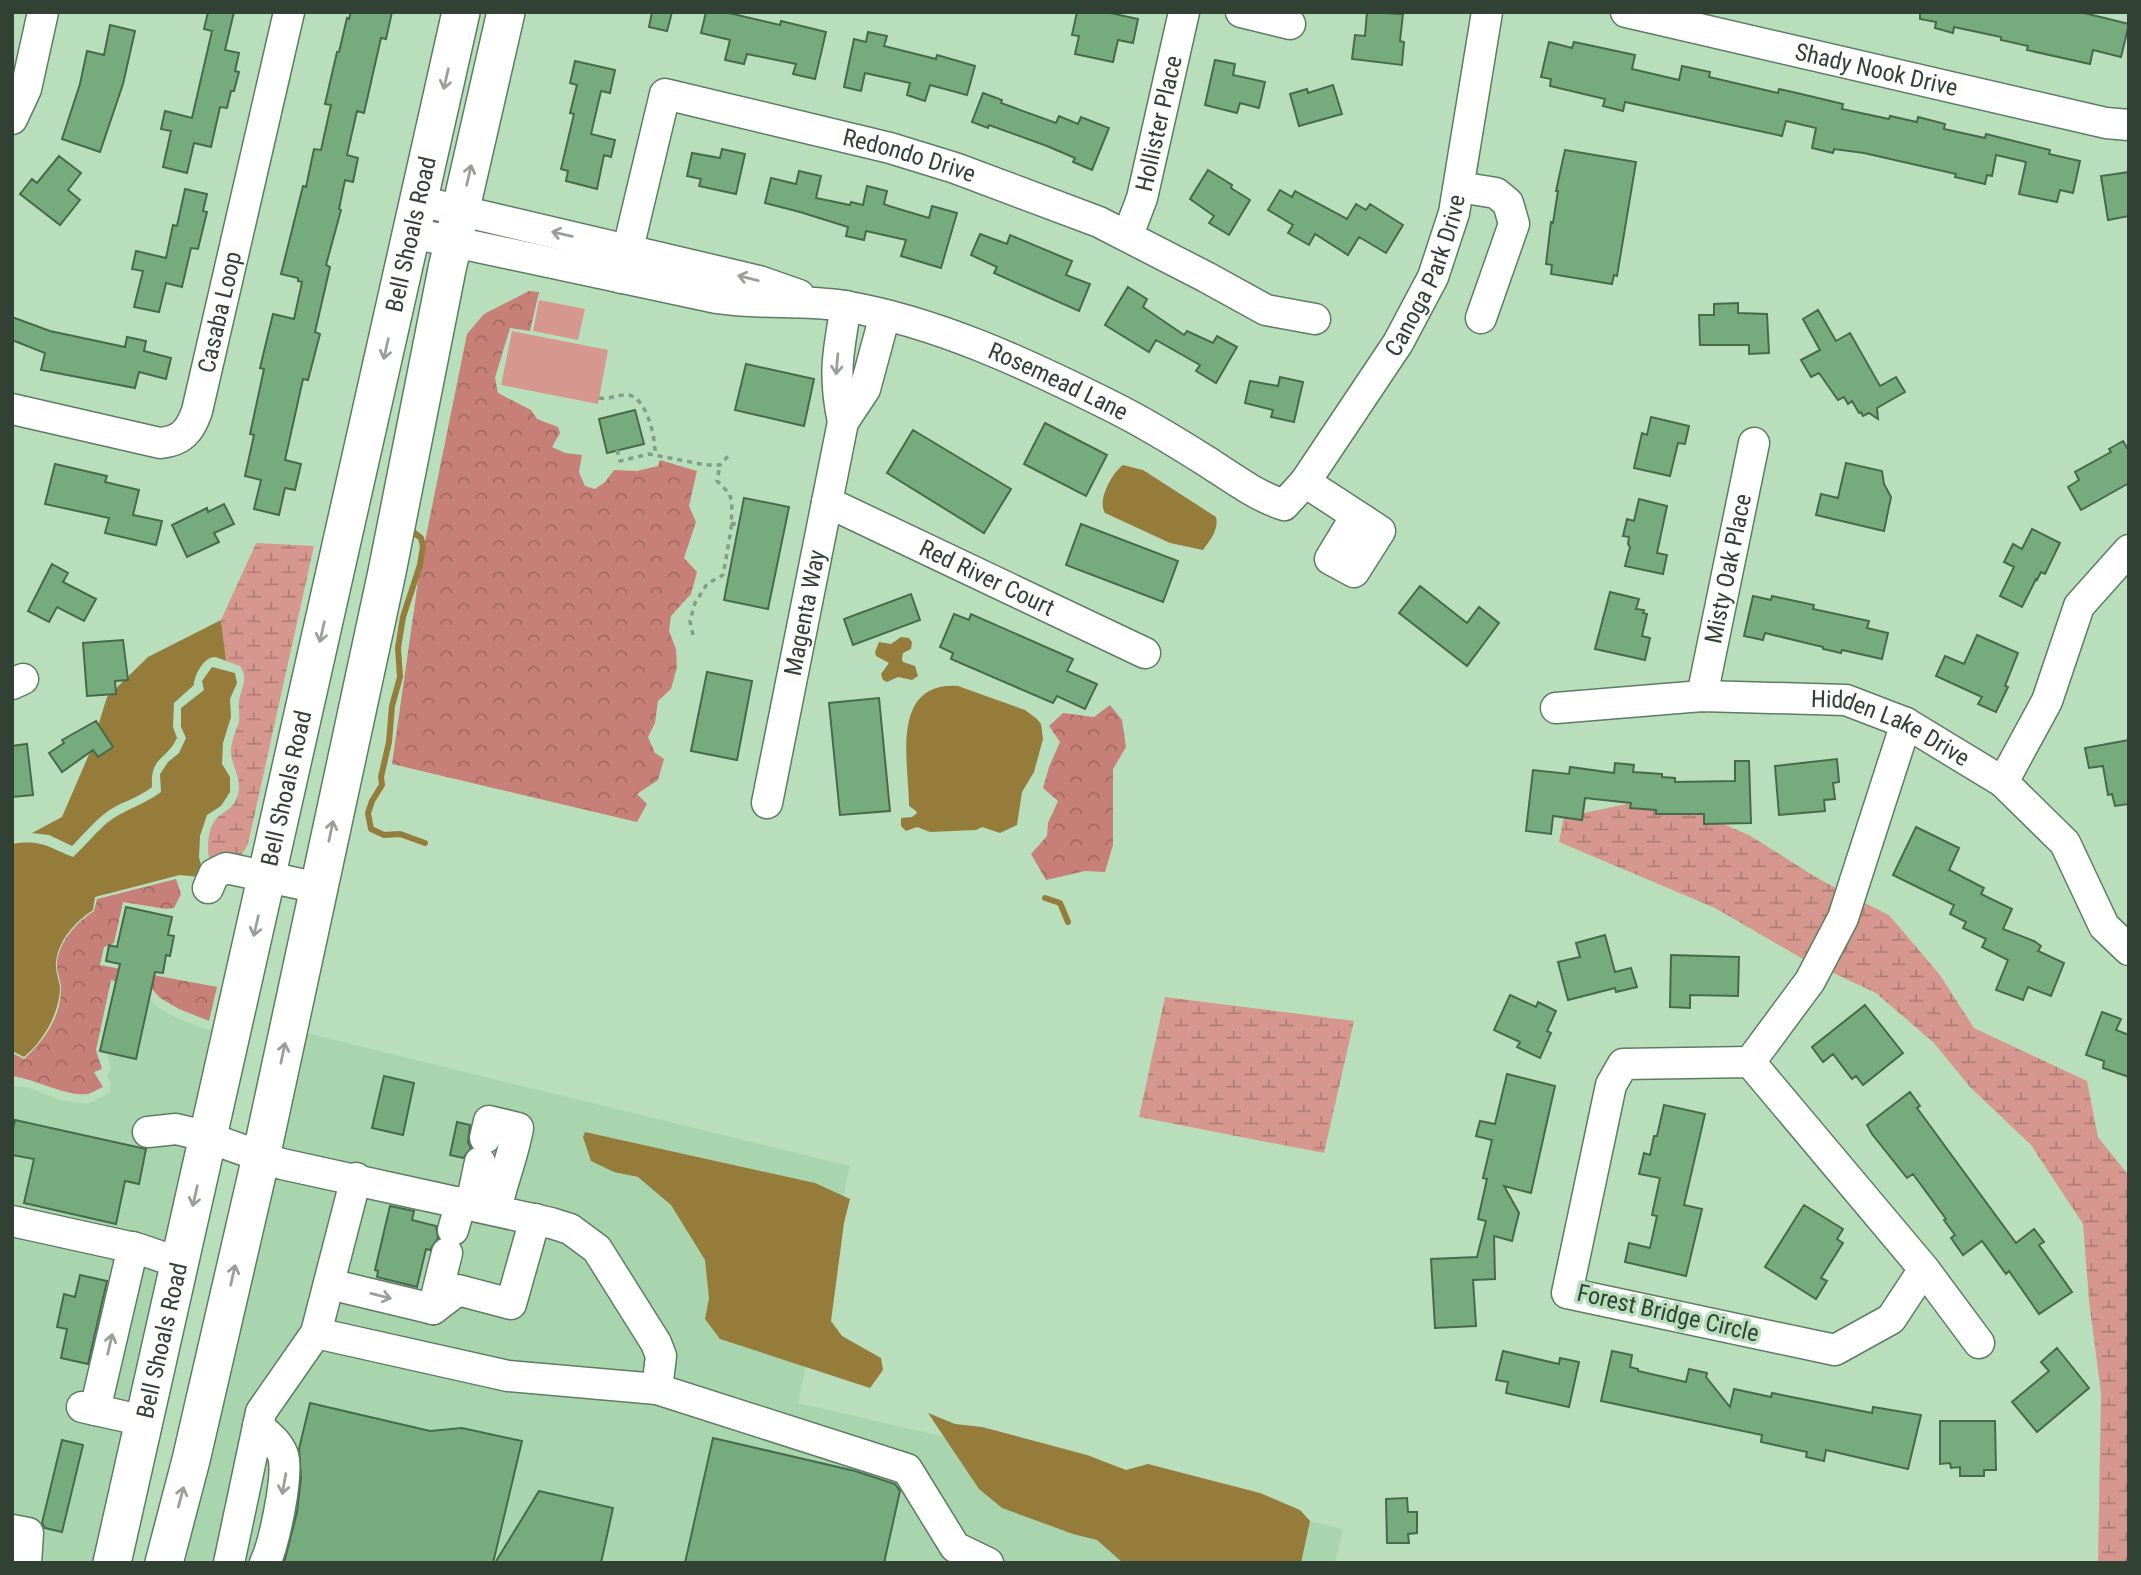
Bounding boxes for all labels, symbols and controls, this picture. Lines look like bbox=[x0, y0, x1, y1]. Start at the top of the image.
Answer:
street label: Shady Nook Drive bbox=[1792, 38, 1961, 102]
street label: Hollister Place bbox=[1130, 53, 1188, 194]
one-way arrow bbox=[439, 67, 453, 90]
street label: Redondo Drive bbox=[840, 123, 979, 188]
street label: Bell Shoals Road bbox=[380, 154, 442, 315]
one-way arrow bbox=[463, 164, 476, 187]
street label: Canoga Park Drive bbox=[1379, 193, 1471, 362]
one-way arrow bbox=[551, 227, 573, 240]
street label: Casaba Loop bbox=[192, 249, 247, 376]
one-way arrow bbox=[737, 271, 760, 284]
one-way arrow bbox=[379, 337, 392, 360]
street label: Rosemead Lane bbox=[984, 337, 1133, 426]
one-way arrow bbox=[830, 352, 843, 375]
street label: Misty Oak Place bbox=[1699, 491, 1757, 646]
street label: Red River Court bbox=[915, 534, 1059, 622]
street label: Magenta Way bbox=[779, 547, 831, 678]
one-way arrow bbox=[315, 620, 329, 643]
street label: Hidden Lake Drive bbox=[1811, 685, 1974, 772]
street label: Bell Shoals Road bbox=[255, 708, 317, 869]
one-way arrow bbox=[325, 820, 338, 843]
one-way arrow bbox=[249, 914, 262, 937]
one-way arrow bbox=[277, 1042, 290, 1065]
one-way arrow bbox=[188, 1184, 202, 1207]
street label: Bell Shoals Road bbox=[131, 1260, 193, 1421]
one-way arrow bbox=[227, 1264, 241, 1287]
street label: Forest Bridge Circle bbox=[1574, 1278, 1762, 1348]
one-way arrow bbox=[370, 1290, 392, 1303]
one-way arrow bbox=[104, 1333, 118, 1356]
one-way arrow bbox=[277, 1472, 290, 1495]
one-way arrow bbox=[175, 1486, 188, 1509]

